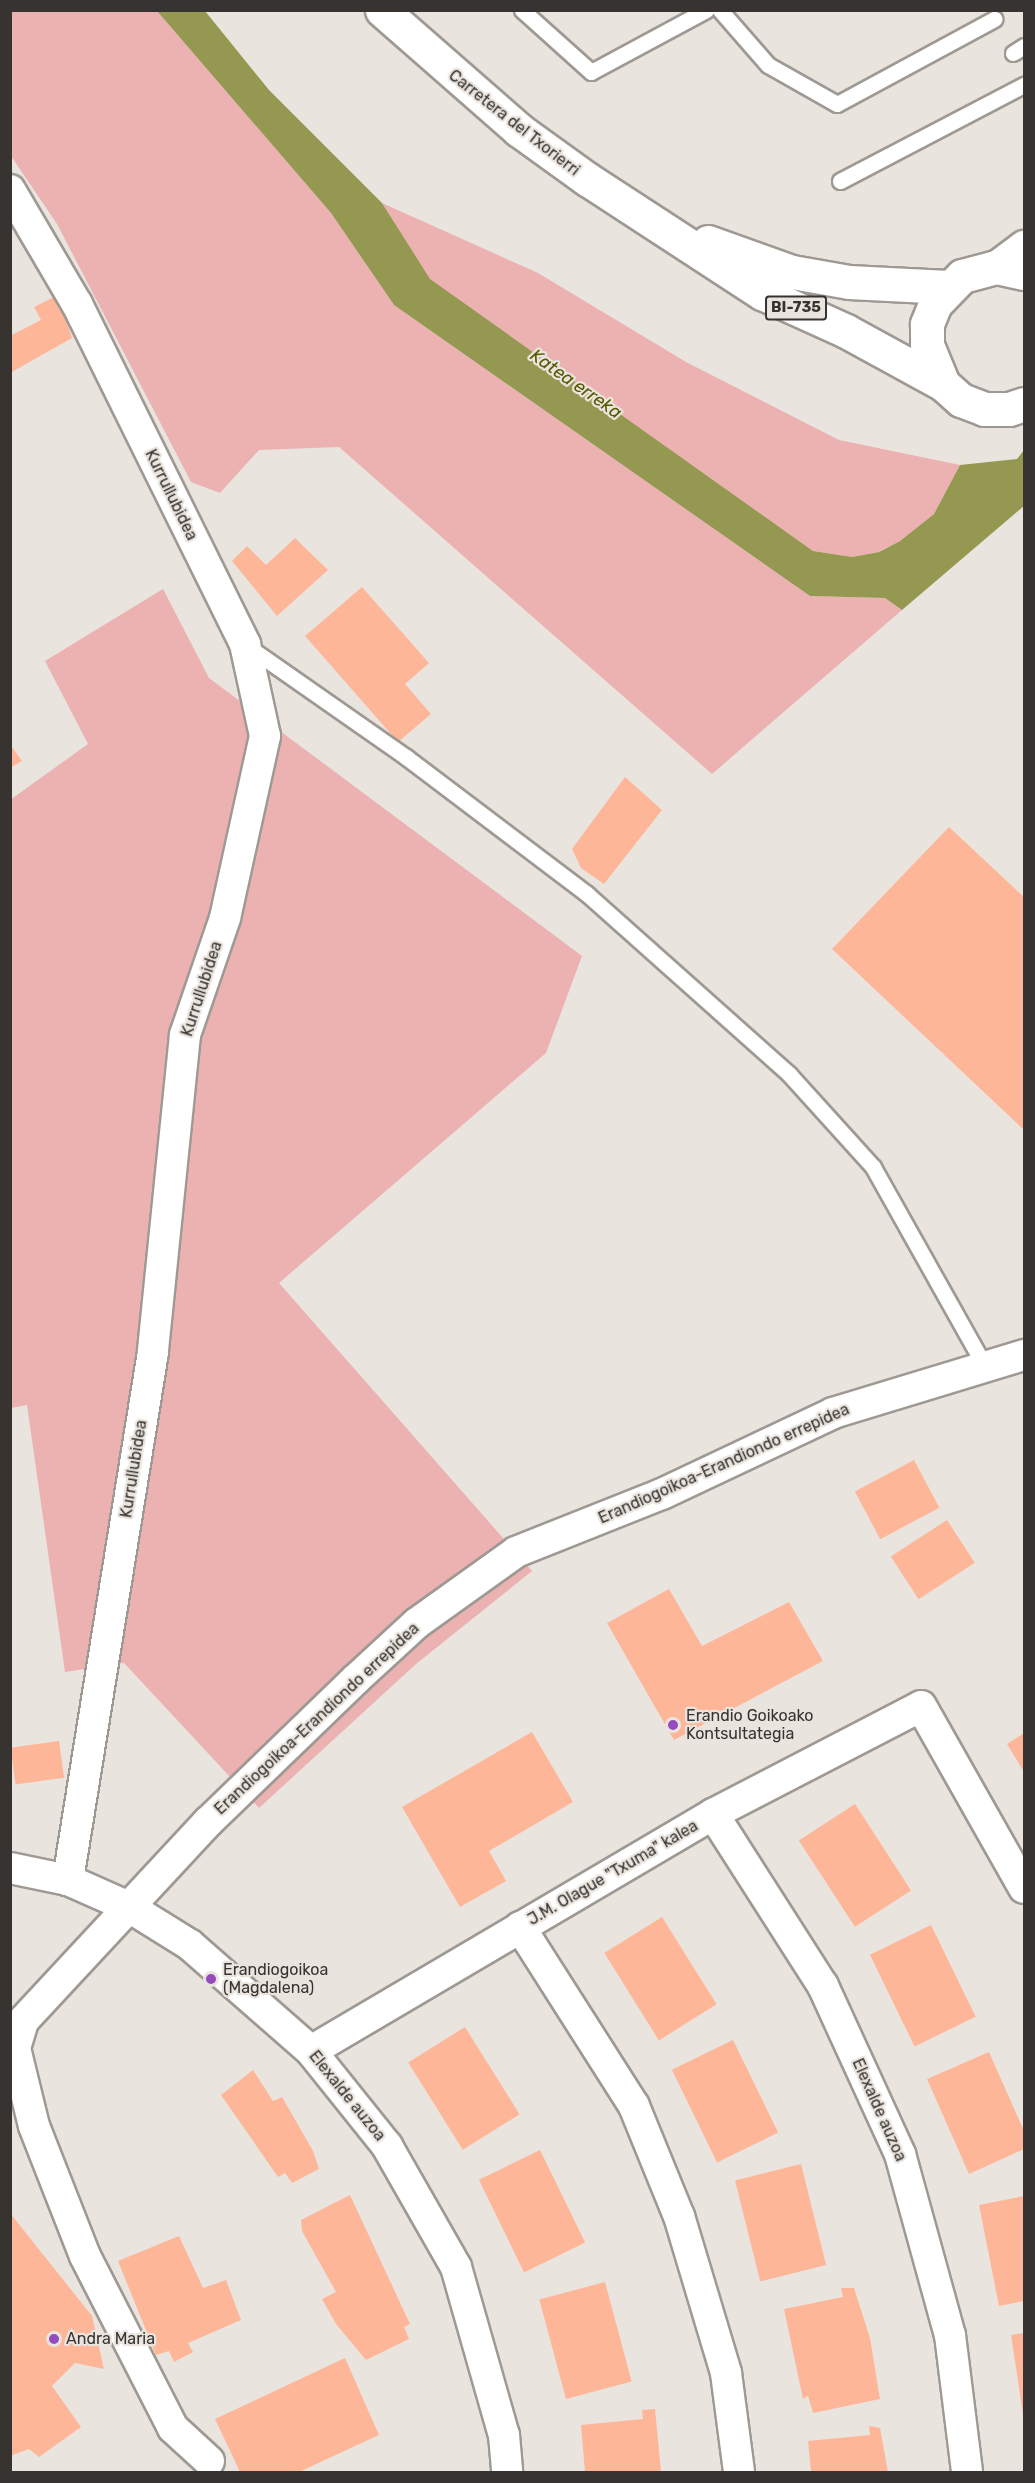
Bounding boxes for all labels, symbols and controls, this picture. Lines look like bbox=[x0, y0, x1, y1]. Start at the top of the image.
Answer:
street label: Carretera del Txorierri bbox=[445, 66, 583, 180]
road number: BI-735 bbox=[764, 296, 828, 320]
water label: Katea erreka bbox=[526, 345, 626, 423]
street label: Kurrullubidea bbox=[141, 446, 201, 544]
street label: Kurrullubidea bbox=[178, 939, 226, 1039]
street label: Erandiogoikoa-Erandiondo errepidea bbox=[596, 1400, 852, 1528]
street label: Kurrullubidea bbox=[117, 1419, 151, 1519]
street label: Erandiogoikoa-Erandiondo errepidea bbox=[211, 1619, 423, 1819]
place label: Erandio Goikoako Kontsultategia bbox=[686, 1706, 814, 1744]
marker: Erandio Goikoako Kontsultategia bbox=[664, 1716, 682, 1734]
street label: J.M. Olague "Txuma" kalea bbox=[524, 1816, 702, 1930]
place label: Erandiogoikoa (Magdalena) bbox=[223, 1960, 328, 1998]
marker: Erandiogoikoa (Magdalena) bbox=[204, 1972, 218, 1986]
street label: Elexalde auzoa bbox=[305, 2047, 389, 2145]
street label: Elexalde auzoa bbox=[848, 2056, 910, 2164]
place label: Andra Maria bbox=[66, 2329, 155, 2349]
marker: Andra Maria bbox=[47, 2332, 61, 2346]

